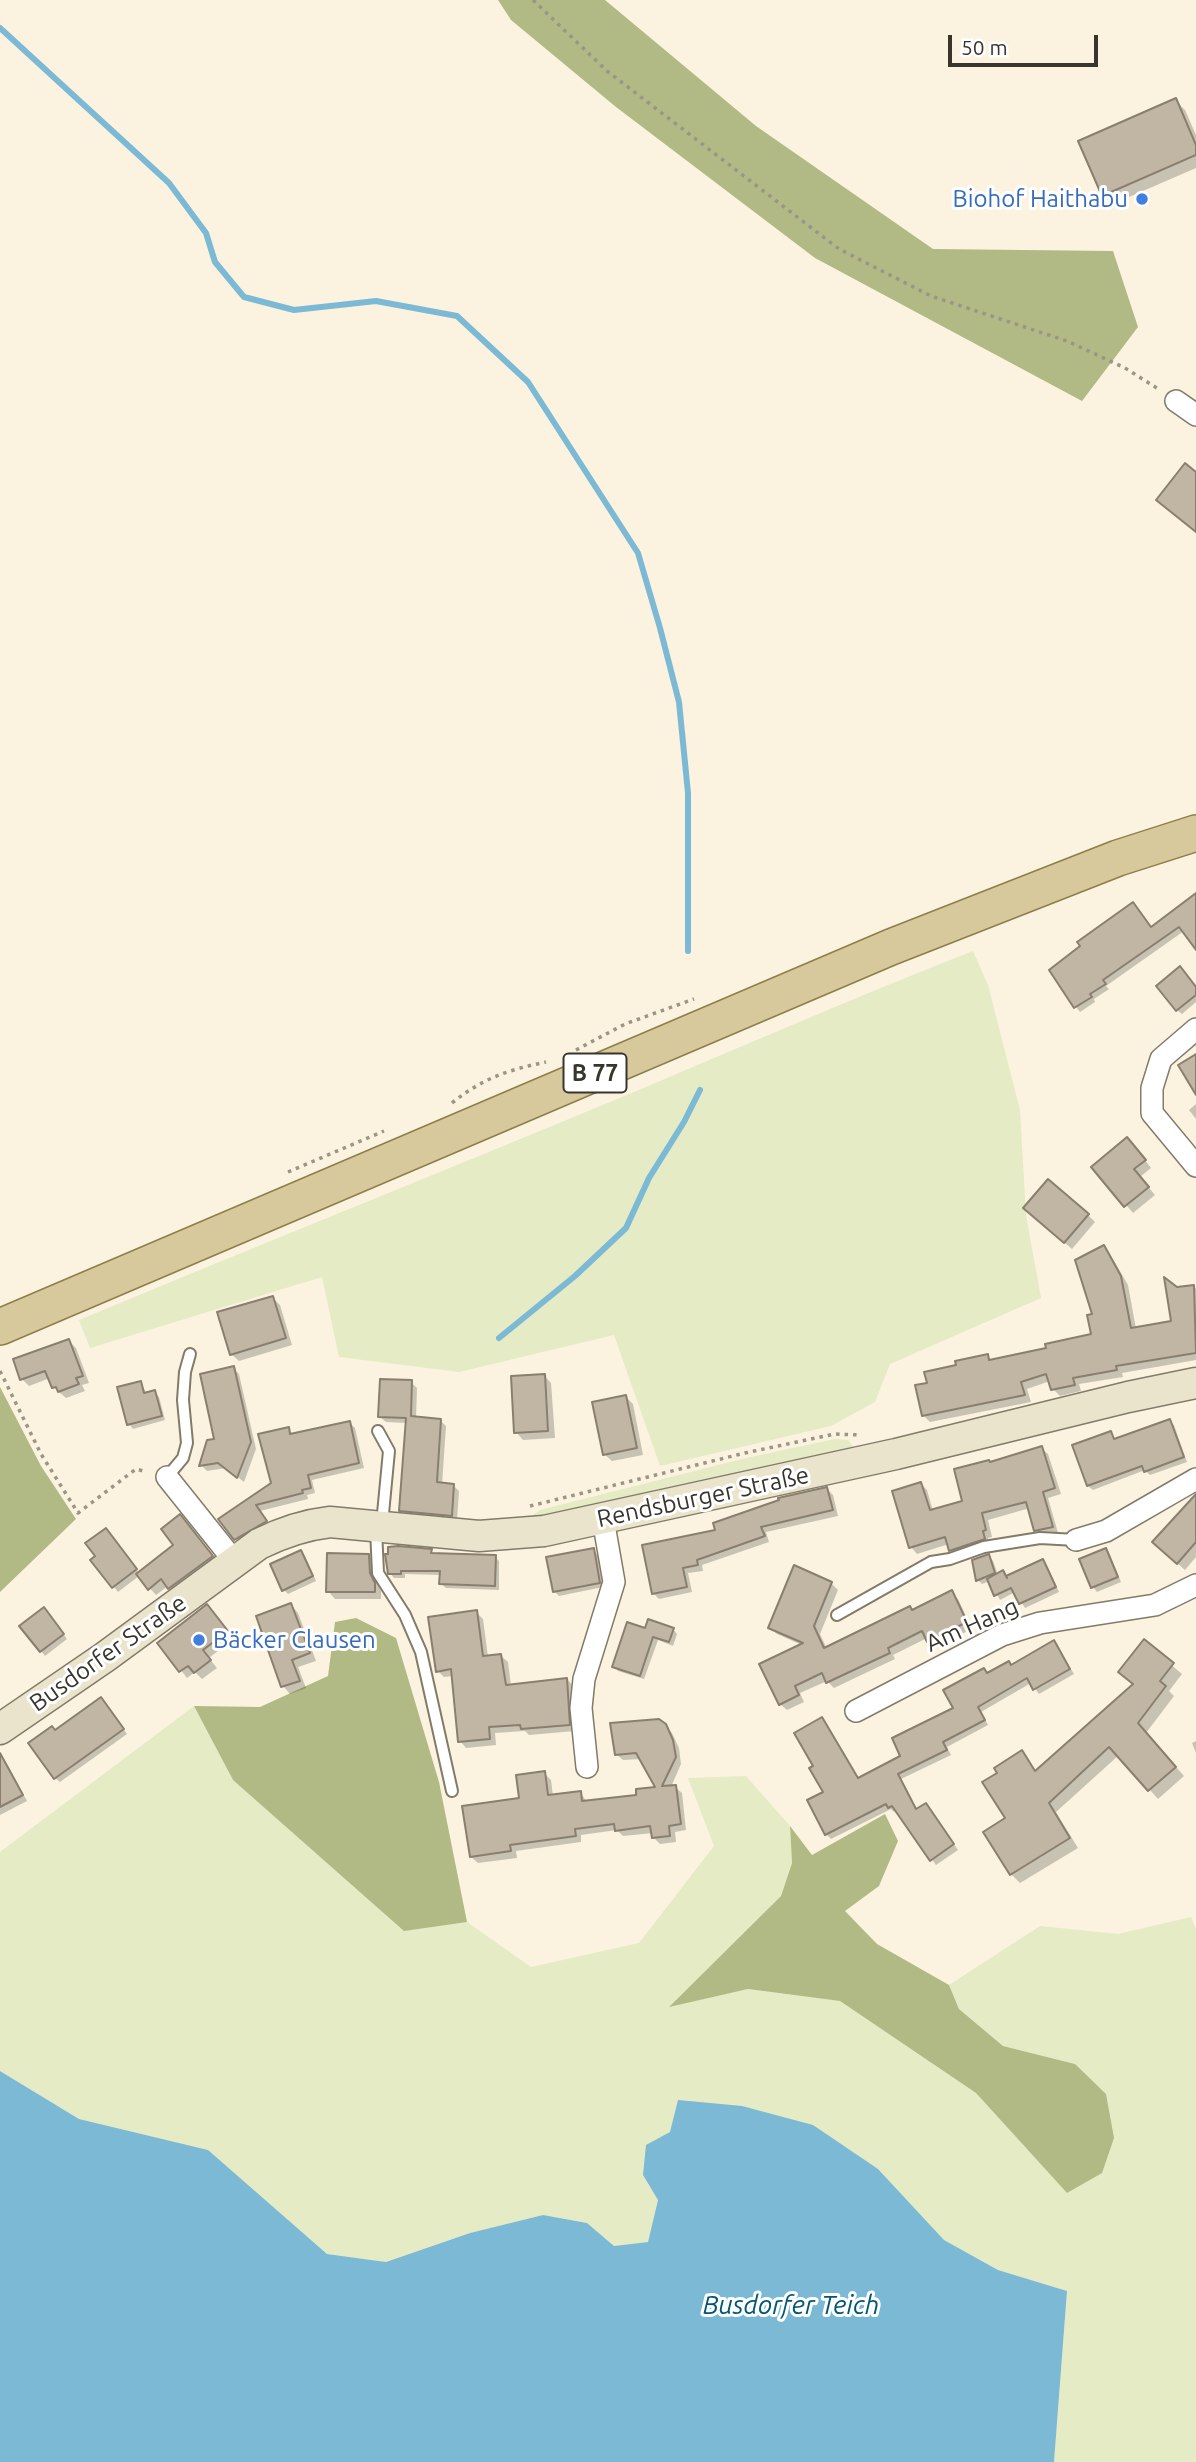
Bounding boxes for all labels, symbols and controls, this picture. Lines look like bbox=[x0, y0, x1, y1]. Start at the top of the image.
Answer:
scale bar bbox=[951, 21, 1102, 65]
text: 50 m bbox=[961, 35, 1008, 59]
place label: Biohof Haithabu bbox=[952, 185, 1128, 213]
marker: Biohof Haithabu bbox=[1134, 191, 1150, 207]
road number: B 77 bbox=[564, 1054, 626, 1092]
street label: Rendsburger Straße bbox=[594, 1460, 812, 1534]
street label: Busdorfer Straße bbox=[24, 1588, 192, 1718]
street label: Am Hang bbox=[921, 1592, 1023, 1658]
place label: Bäcker Clausen bbox=[213, 1626, 376, 1654]
marker: Bäcker Clausen bbox=[191, 1632, 207, 1648]
water label: Busdorfer Teich bbox=[703, 2289, 879, 2321]

